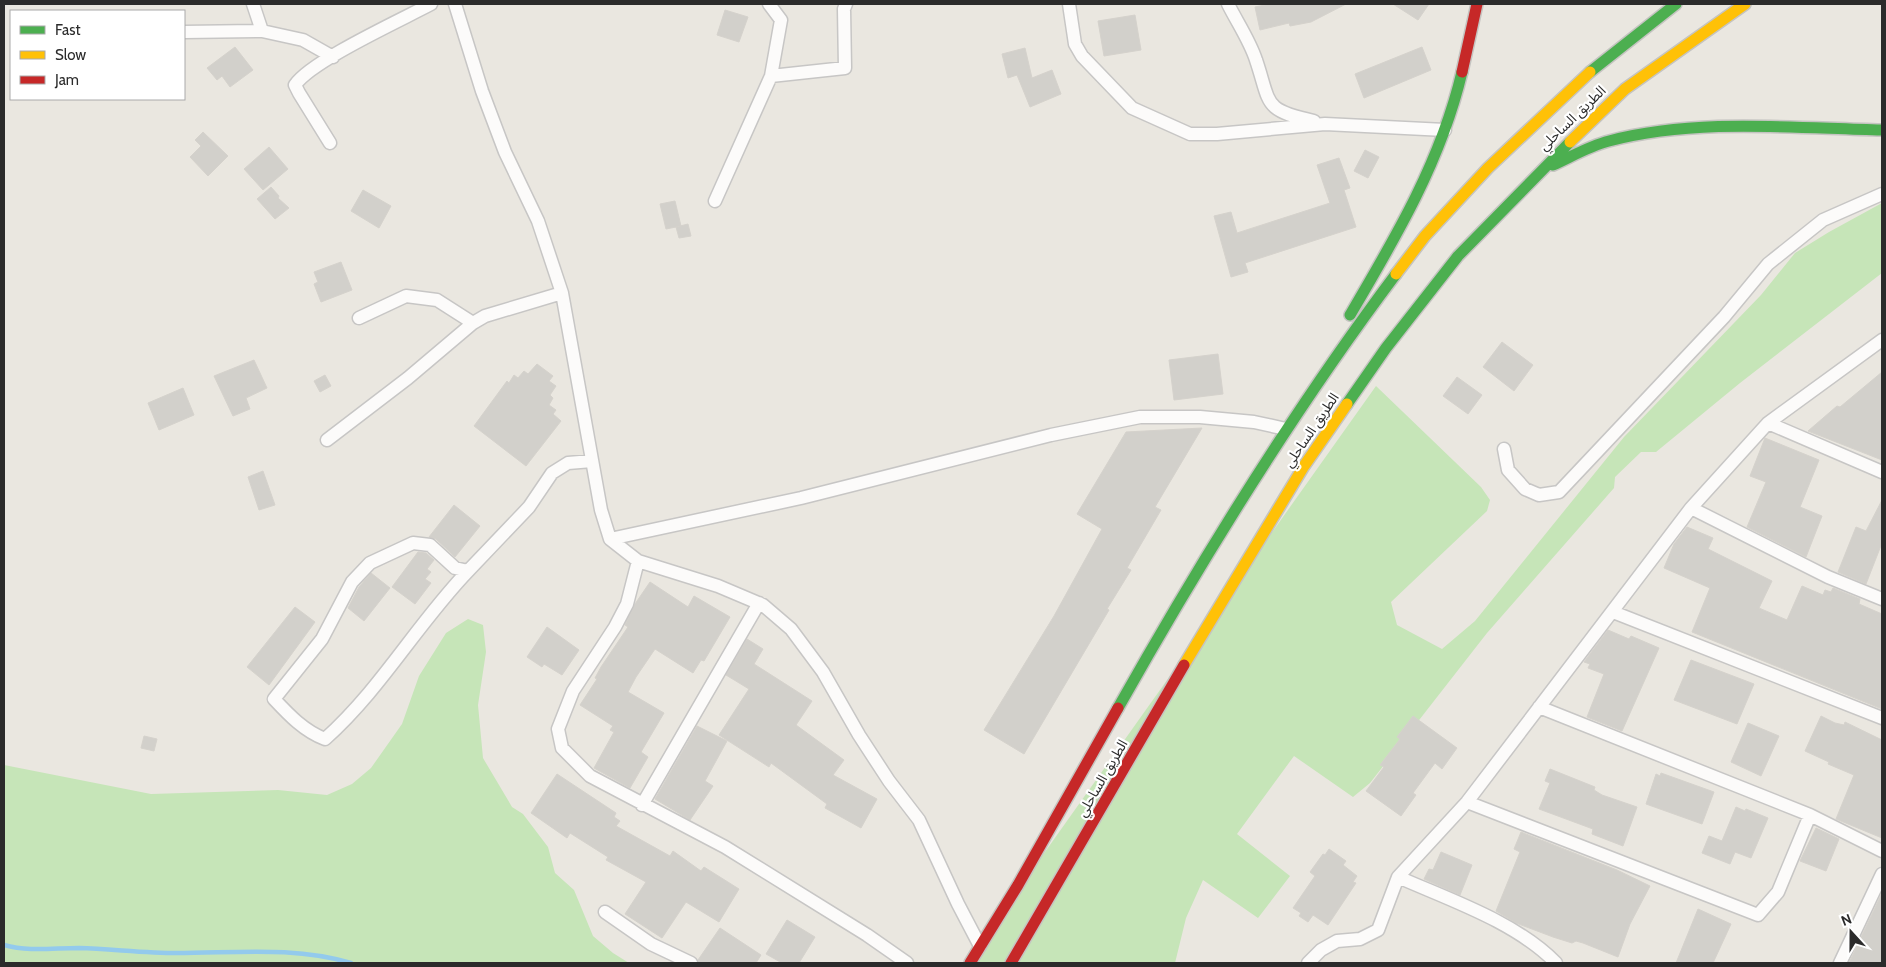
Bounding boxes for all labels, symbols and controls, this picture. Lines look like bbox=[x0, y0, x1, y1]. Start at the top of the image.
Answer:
legend bbox=[10, 10, 185, 100]
text: Fast bbox=[55, 21, 80, 39]
text: Slow bbox=[55, 46, 86, 64]
text: Jam bbox=[54, 71, 79, 89]
street label: الطريق الساحلي bbox=[1535, 82, 1611, 156]
street label: الطريق الساحلي bbox=[1279, 389, 1344, 472]
street label: الطريق الساحلي bbox=[1073, 736, 1133, 821]
north arrow bbox=[1826, 907, 1876, 957]
text: N bbox=[1838, 910, 1854, 930]

